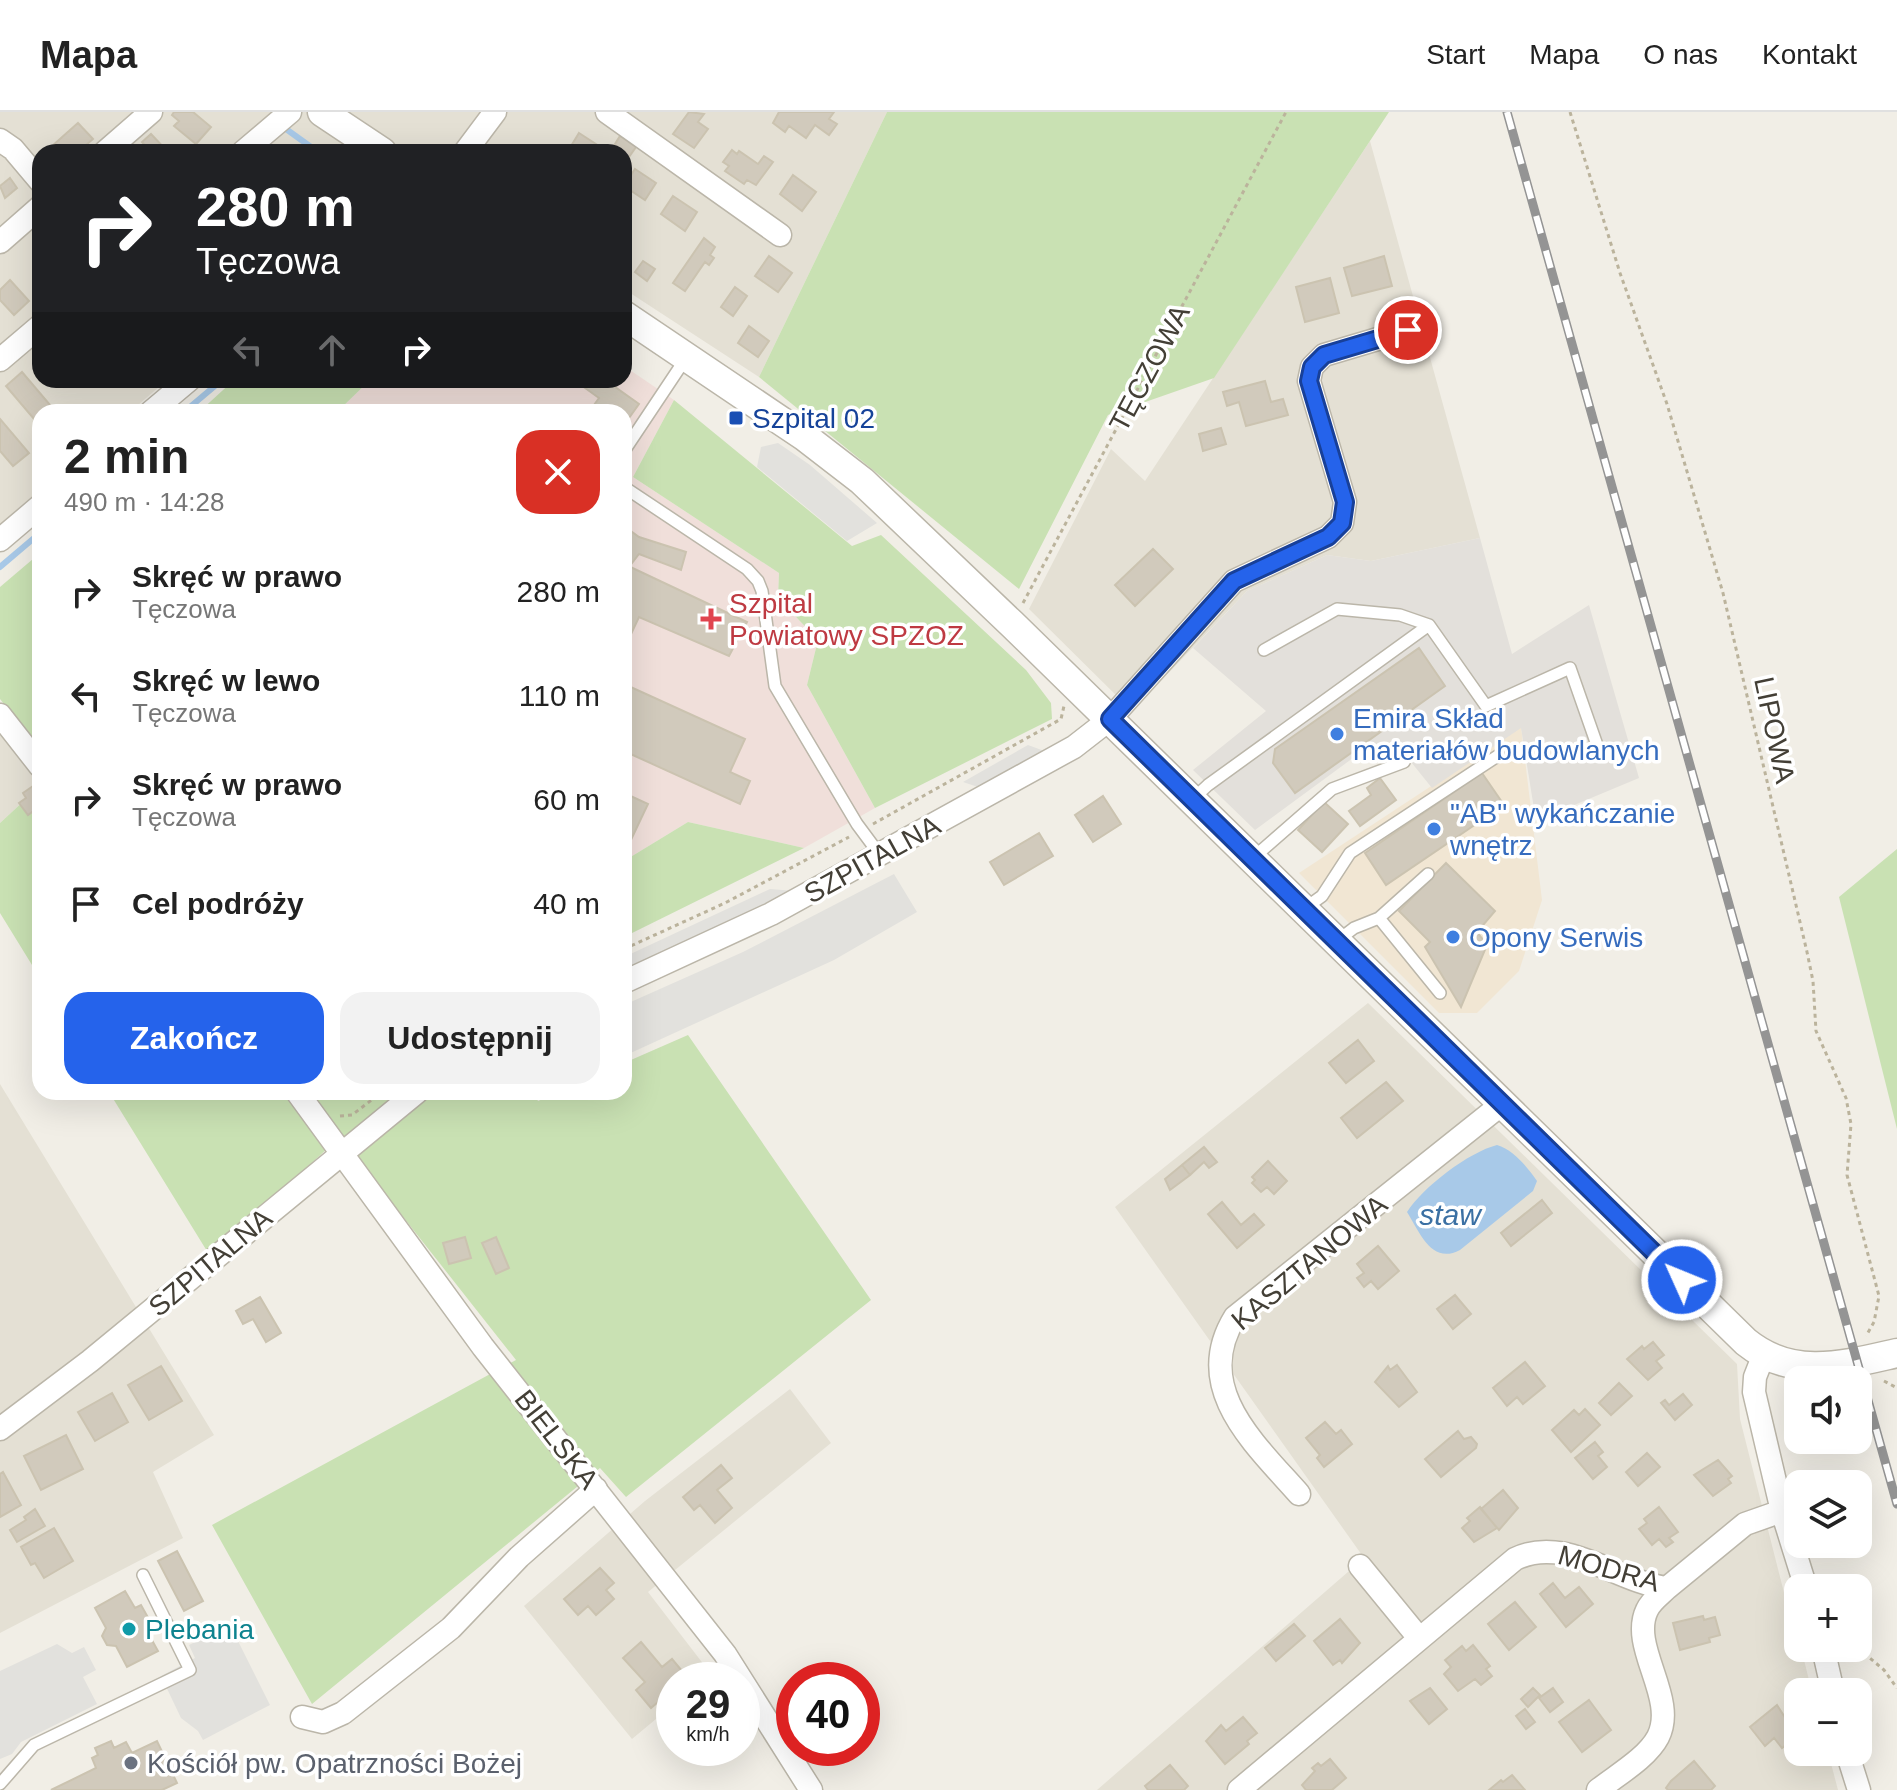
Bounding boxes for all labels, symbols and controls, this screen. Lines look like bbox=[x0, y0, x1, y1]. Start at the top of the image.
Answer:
text: Mapa bbox=[40, 34, 137, 76]
text: Start bbox=[1426, 39, 1485, 70]
text: Mapa bbox=[1529, 39, 1599, 70]
text: O nas bbox=[1643, 39, 1718, 70]
text: Kontakt bbox=[1762, 39, 1857, 70]
text: 280 m bbox=[196, 175, 355, 238]
icon: right bbox=[64, 176, 168, 280]
text: Tęczowa bbox=[196, 241, 340, 282]
pin bbox=[1374, 296, 1442, 364]
street label: TĘCZOWA bbox=[1103, 299, 1196, 437]
icon: arrive bbox=[1386, 308, 1430, 352]
icon: left bbox=[226, 328, 270, 372]
icon: ahead bbox=[310, 328, 354, 372]
icon: right bbox=[394, 328, 438, 372]
place label: Szpital 02 bbox=[752, 403, 875, 434]
marker: Szpital 02 bbox=[727, 409, 745, 427]
text: 2 min bbox=[64, 430, 189, 483]
button: close bbox=[516, 430, 600, 514]
text: 490 m · 14:28 bbox=[64, 487, 224, 517]
text: Skręć w prawo bbox=[132, 560, 342, 593]
icon: right bbox=[64, 570, 108, 614]
text: 280 m bbox=[517, 575, 600, 608]
place label: Szpital Powiatowy SPZOZ bbox=[729, 588, 964, 651]
text: Tęczowa bbox=[132, 594, 236, 624]
marker: Szpital Powiatowy SPZOZ bbox=[700, 608, 722, 630]
text: Skręć w lewo bbox=[132, 664, 320, 697]
icon: left bbox=[64, 674, 108, 718]
street label: LIPOWA bbox=[1748, 674, 1801, 786]
text: 110 m bbox=[519, 679, 600, 712]
text: Tęczowa bbox=[132, 698, 236, 728]
place label: Emira Skład materiałów budowlanych bbox=[1353, 703, 1660, 766]
marker: Emira Skład materiałów budowlanych bbox=[1328, 725, 1346, 743]
text: Skręć w prawo bbox=[132, 768, 342, 801]
icon: right bbox=[64, 778, 108, 822]
text: 60 m bbox=[533, 783, 600, 816]
place label: "AB" wykańczanie wnętrz bbox=[1449, 798, 1675, 861]
text: Tęczowa bbox=[132, 802, 236, 832]
street label: SZPITALNA bbox=[799, 809, 946, 909]
marker: "AB" wykańczanie wnętrz bbox=[1425, 820, 1443, 838]
icon: arrive bbox=[64, 882, 108, 926]
text: Cel podróży bbox=[132, 887, 304, 920]
text: 40 m bbox=[533, 887, 600, 920]
place label: Opony Serwis bbox=[1469, 922, 1643, 953]
marker: Opony Serwis bbox=[1444, 928, 1462, 946]
button: Zakończ bbox=[64, 992, 324, 1084]
button: Udostępnij bbox=[340, 992, 600, 1084]
street label: KASZTANOWA bbox=[1225, 1188, 1393, 1336]
water label: staw bbox=[1419, 1198, 1483, 1231]
street label: SZPITALNA bbox=[143, 1202, 278, 1323]
position arrow bbox=[1640, 1238, 1724, 1322]
map controls bbox=[1784, 1366, 1872, 1766]
button: sound bbox=[1784, 1366, 1872, 1454]
street label: BIELSKA bbox=[508, 1384, 605, 1495]
button: layers bbox=[1784, 1470, 1872, 1558]
street label: MODRA bbox=[1554, 1539, 1664, 1598]
button: + bbox=[1784, 1574, 1872, 1662]
place label: Plebania bbox=[145, 1614, 254, 1645]
marker: Plebania bbox=[120, 1620, 138, 1638]
speed limit sign: 40 bbox=[776, 1662, 880, 1766]
button: − bbox=[1784, 1678, 1872, 1766]
text: 29 bbox=[686, 1682, 730, 1726]
text: km/h bbox=[686, 1723, 730, 1745]
place label: Kościół pw. Opatrzności Bożej bbox=[147, 1748, 522, 1779]
marker: Kościół pw. Opatrzności Bożej bbox=[122, 1754, 140, 1772]

